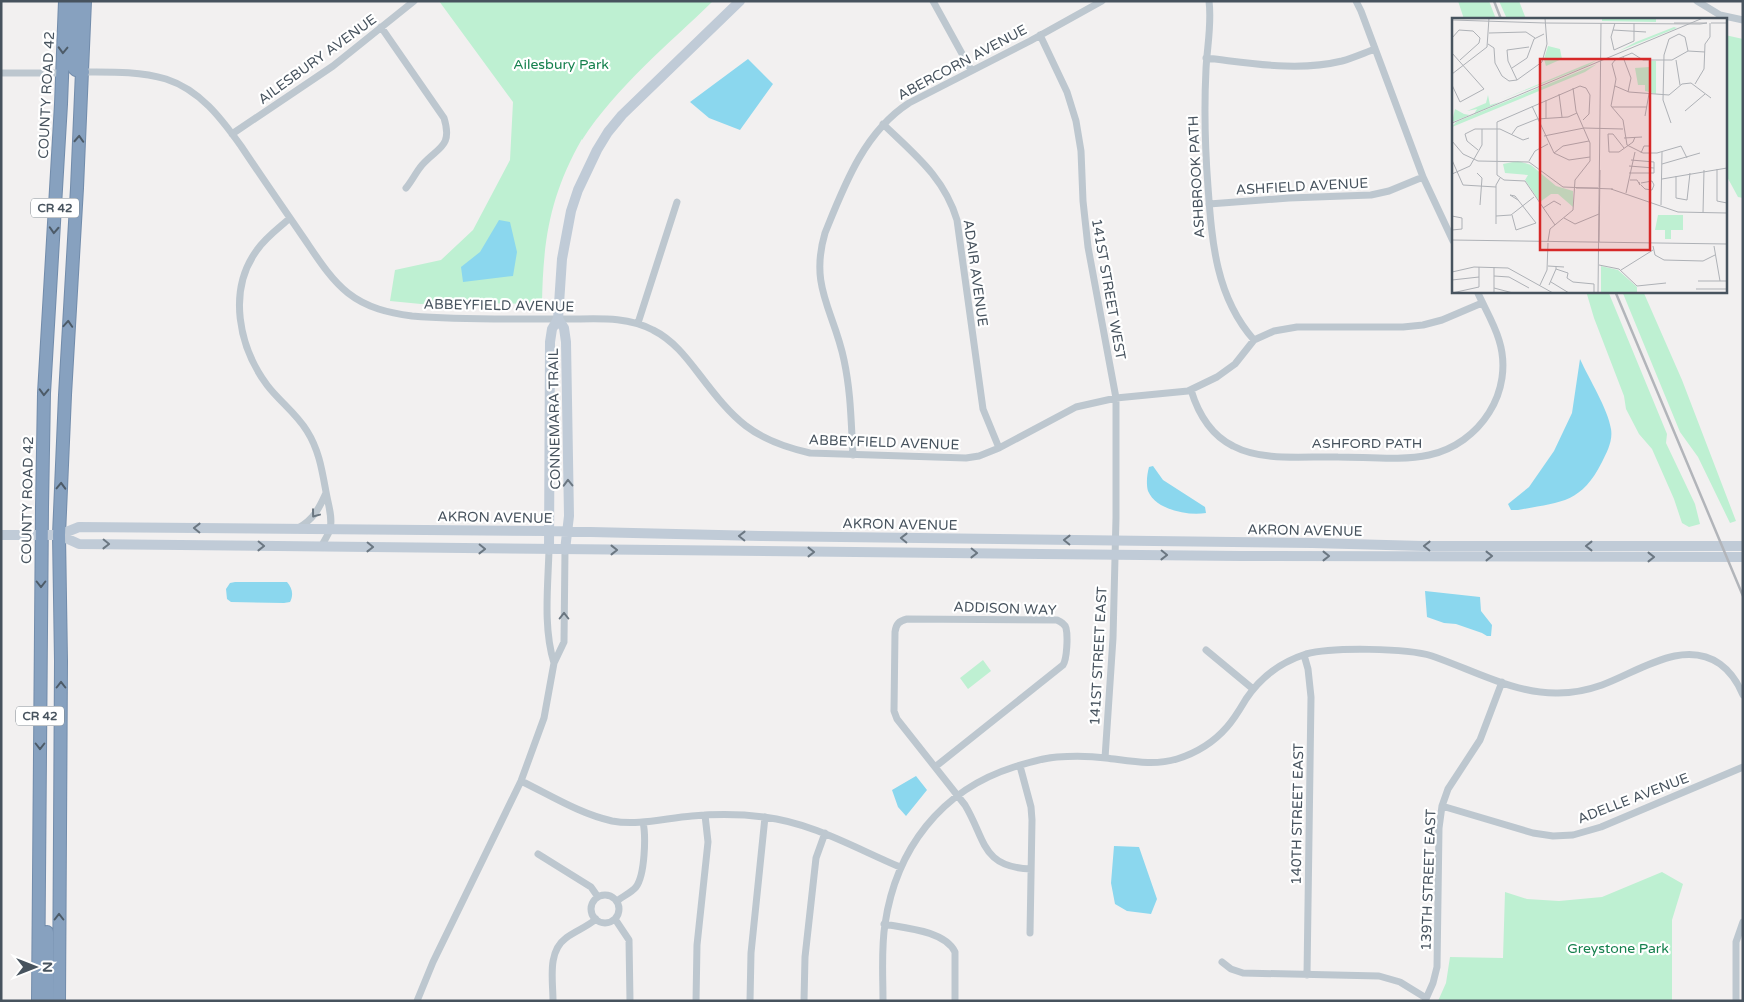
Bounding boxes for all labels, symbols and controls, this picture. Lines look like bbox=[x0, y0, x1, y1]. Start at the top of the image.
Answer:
street label: AILESBURY AVENUE bbox=[255, 11, 380, 108]
inset map bbox=[1452, 18, 1726, 292]
street label: ABERCORN AVENUE bbox=[895, 21, 1030, 104]
street label: COUNTY ROAD 42 bbox=[35, 31, 58, 159]
one-way arrow bbox=[58, 46, 69, 54]
park label: Ailesbury Park bbox=[513, 56, 609, 73]
street label: ASHBROOK PATH bbox=[1185, 115, 1208, 239]
one-way arrow bbox=[74, 135, 85, 143]
street label: ASHFIELD AVENUE bbox=[1235, 175, 1369, 198]
road number: CR 42 bbox=[31, 198, 79, 218]
street label: 141ST STREET WEST bbox=[1088, 217, 1129, 361]
street label: ADAIR AVENUE bbox=[960, 218, 991, 328]
one-way arrow bbox=[48, 226, 59, 234]
street label: ABBEYFIELD AVENUE bbox=[424, 296, 575, 315]
one-way arrow bbox=[63, 320, 74, 328]
street label: CONNEMARA TRAIL bbox=[545, 348, 564, 490]
one-way arrow bbox=[39, 388, 50, 396]
street label: ABBEYFIELD AVENUE bbox=[808, 431, 960, 454]
street label: ASHFORD PATH bbox=[1312, 435, 1422, 452]
street label: COUNTY ROAD 42 bbox=[18, 436, 37, 564]
one-way arrow bbox=[563, 479, 573, 486]
one-way arrow bbox=[56, 482, 67, 490]
one-way arrow bbox=[312, 508, 321, 518]
street label: AKRON AVENUE bbox=[437, 508, 553, 527]
street label: AKRON AVENUE bbox=[842, 515, 958, 534]
street label: AKRON AVENUE bbox=[1247, 521, 1363, 540]
one-way arrow bbox=[193, 523, 200, 533]
one-way arrow bbox=[738, 531, 746, 541]
one-way arrow bbox=[900, 533, 908, 543]
one-way arrow bbox=[1063, 535, 1070, 545]
one-way arrow bbox=[103, 539, 111, 549]
one-way arrow bbox=[258, 541, 266, 551]
one-way arrow bbox=[1422, 541, 1430, 551]
one-way arrow bbox=[1585, 541, 1592, 551]
one-way arrow bbox=[366, 542, 374, 552]
one-way arrow bbox=[478, 544, 486, 554]
one-way arrow bbox=[610, 545, 618, 555]
one-way arrow bbox=[808, 547, 815, 557]
one-way arrow bbox=[970, 548, 978, 558]
one-way arrow bbox=[1160, 550, 1168, 560]
one-way arrow bbox=[1323, 551, 1331, 561]
one-way arrow bbox=[1486, 551, 1493, 561]
one-way arrow bbox=[1648, 552, 1656, 562]
one-way arrow bbox=[36, 580, 46, 588]
street label: 141ST STREET EAST bbox=[1086, 586, 1111, 726]
street label: ADDISON WAY bbox=[953, 598, 1057, 619]
one-way arrow bbox=[559, 612, 569, 620]
one-way arrow bbox=[56, 680, 66, 688]
road number: CR 42 bbox=[16, 706, 64, 726]
one-way arrow bbox=[35, 743, 45, 751]
street label: 140TH STREET EAST bbox=[1288, 743, 1307, 885]
street label: ADELLE AVENUE bbox=[1575, 769, 1691, 828]
street label: 139TH STREET EAST bbox=[1418, 808, 1439, 951]
one-way arrow bbox=[54, 913, 64, 920]
park label: Greystone Park bbox=[1567, 940, 1669, 957]
north arrow bbox=[10, 942, 60, 992]
text: N bbox=[39, 961, 56, 973]

